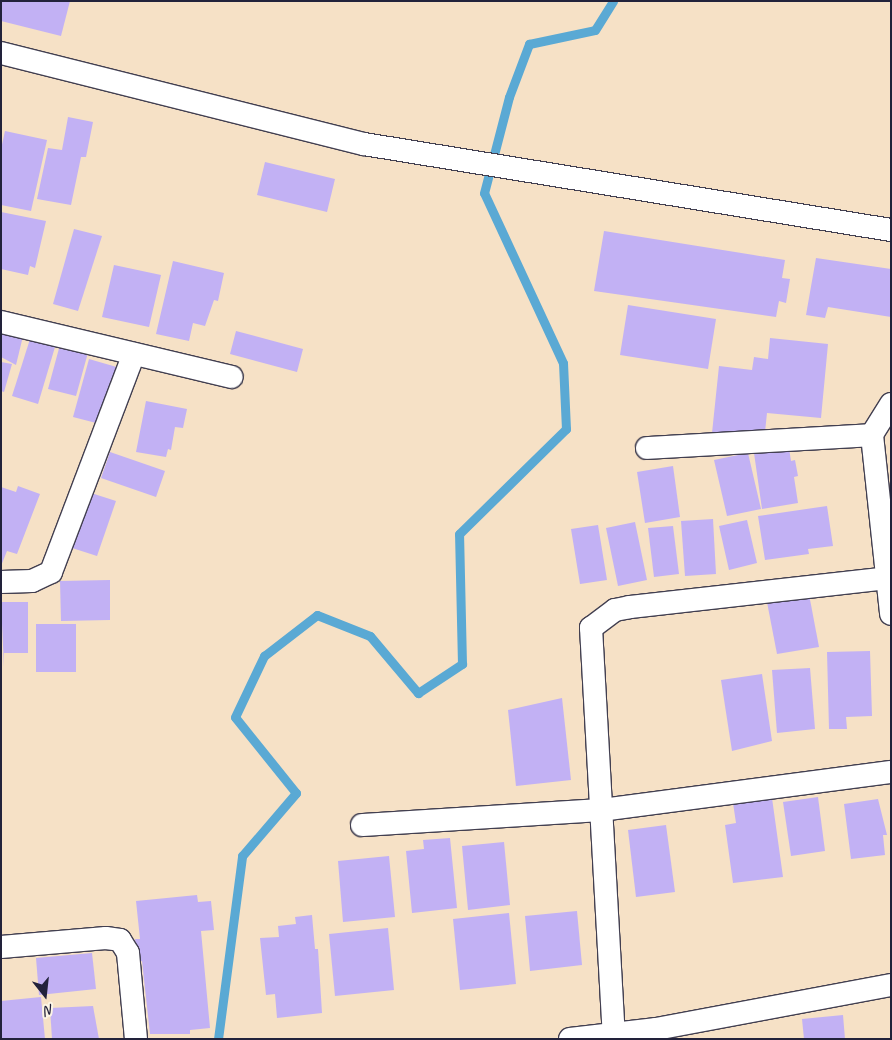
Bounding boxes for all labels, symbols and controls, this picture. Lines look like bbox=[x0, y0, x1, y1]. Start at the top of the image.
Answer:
north arrow bbox=[20, 970, 70, 1020]
text: N bbox=[43, 1001, 56, 1019]

